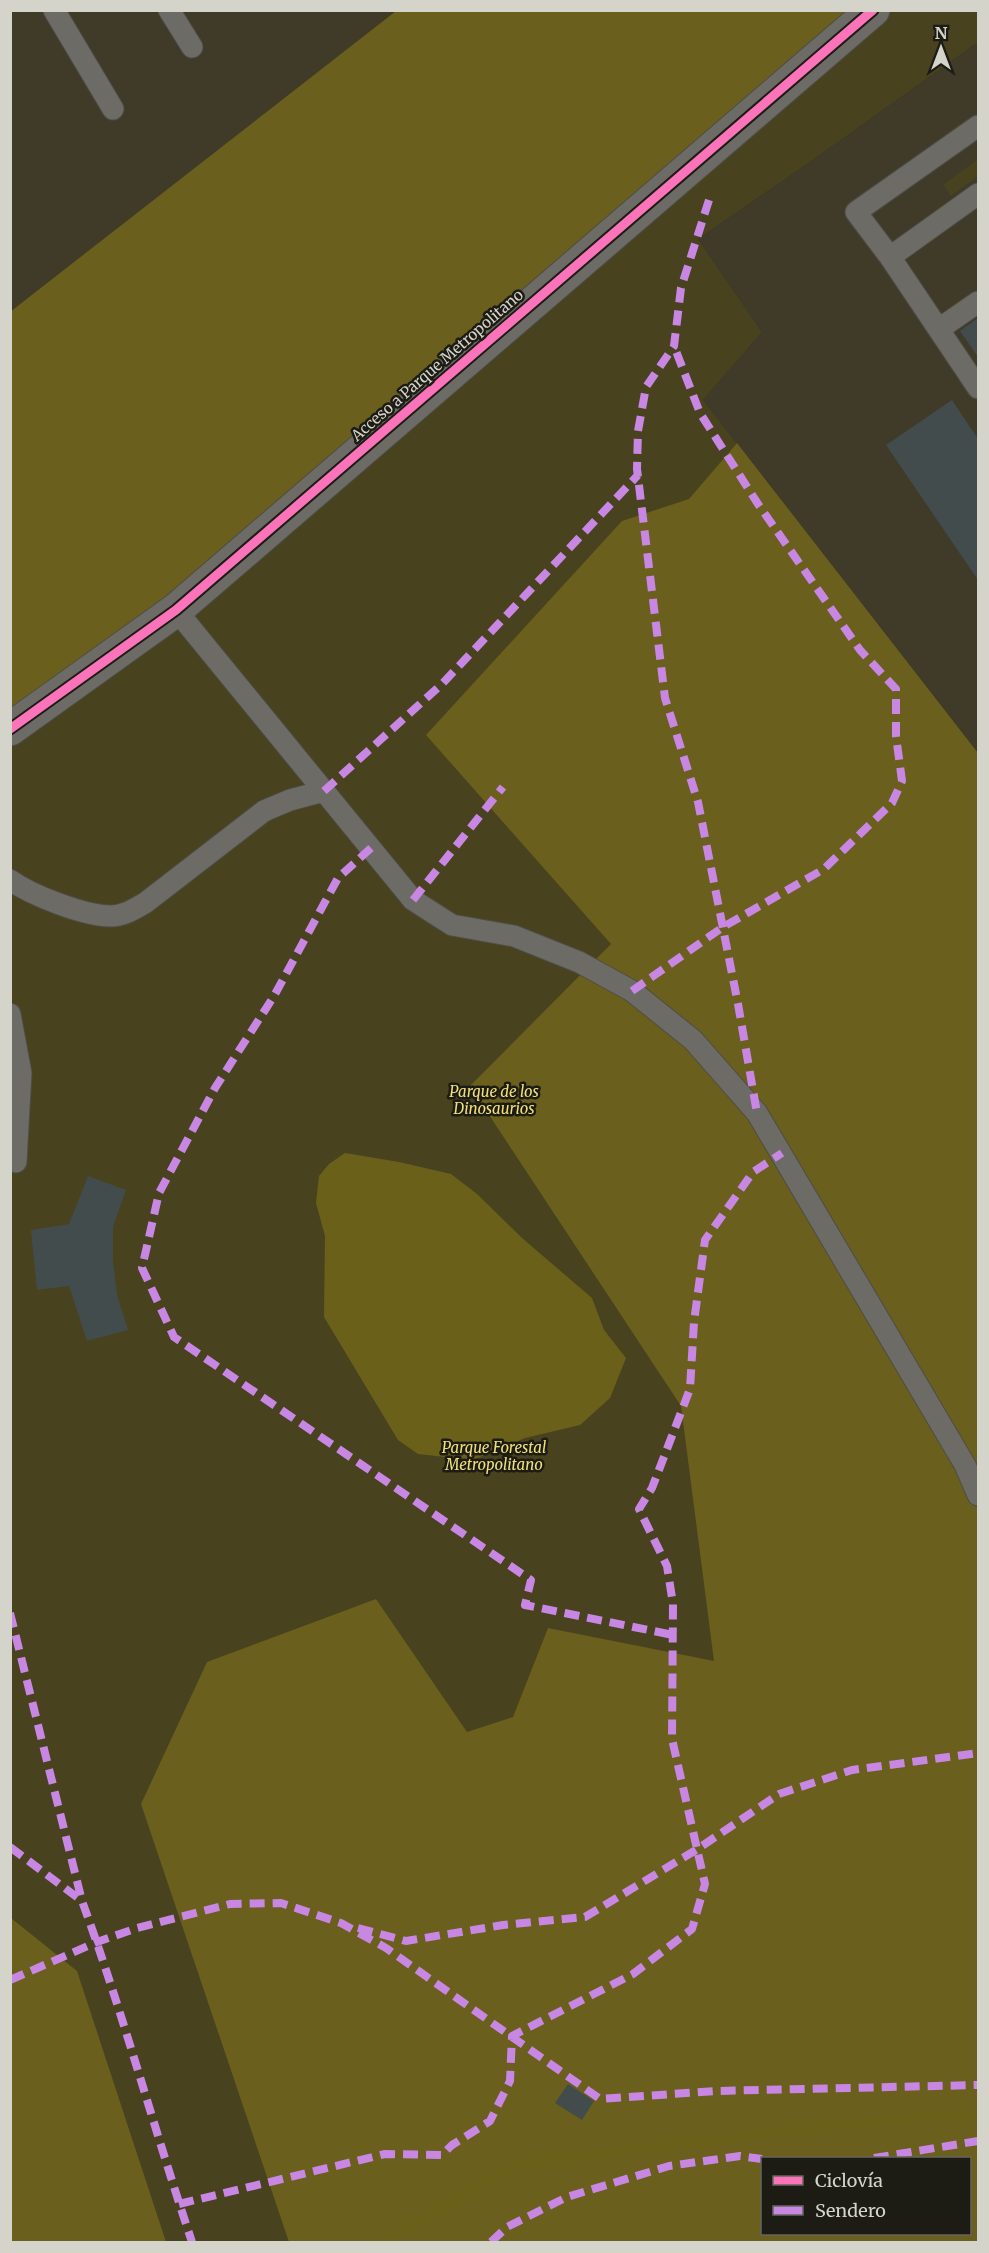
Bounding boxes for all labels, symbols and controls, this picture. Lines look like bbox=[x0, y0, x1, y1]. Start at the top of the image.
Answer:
north arrow bbox=[911, 18, 971, 78]
text: N bbox=[935, 23, 948, 43]
street label: Acceso a Parque Metropolitano bbox=[346, 285, 527, 446]
park label: Parque de los Dinosaurios bbox=[449, 1082, 539, 1118]
park label: Parque Forestal Metropolitano bbox=[442, 1438, 546, 1474]
legend bbox=[761, 2157, 971, 2235]
text: Ciclovía bbox=[815, 2169, 883, 2192]
text: Sendero bbox=[815, 2199, 886, 2222]

